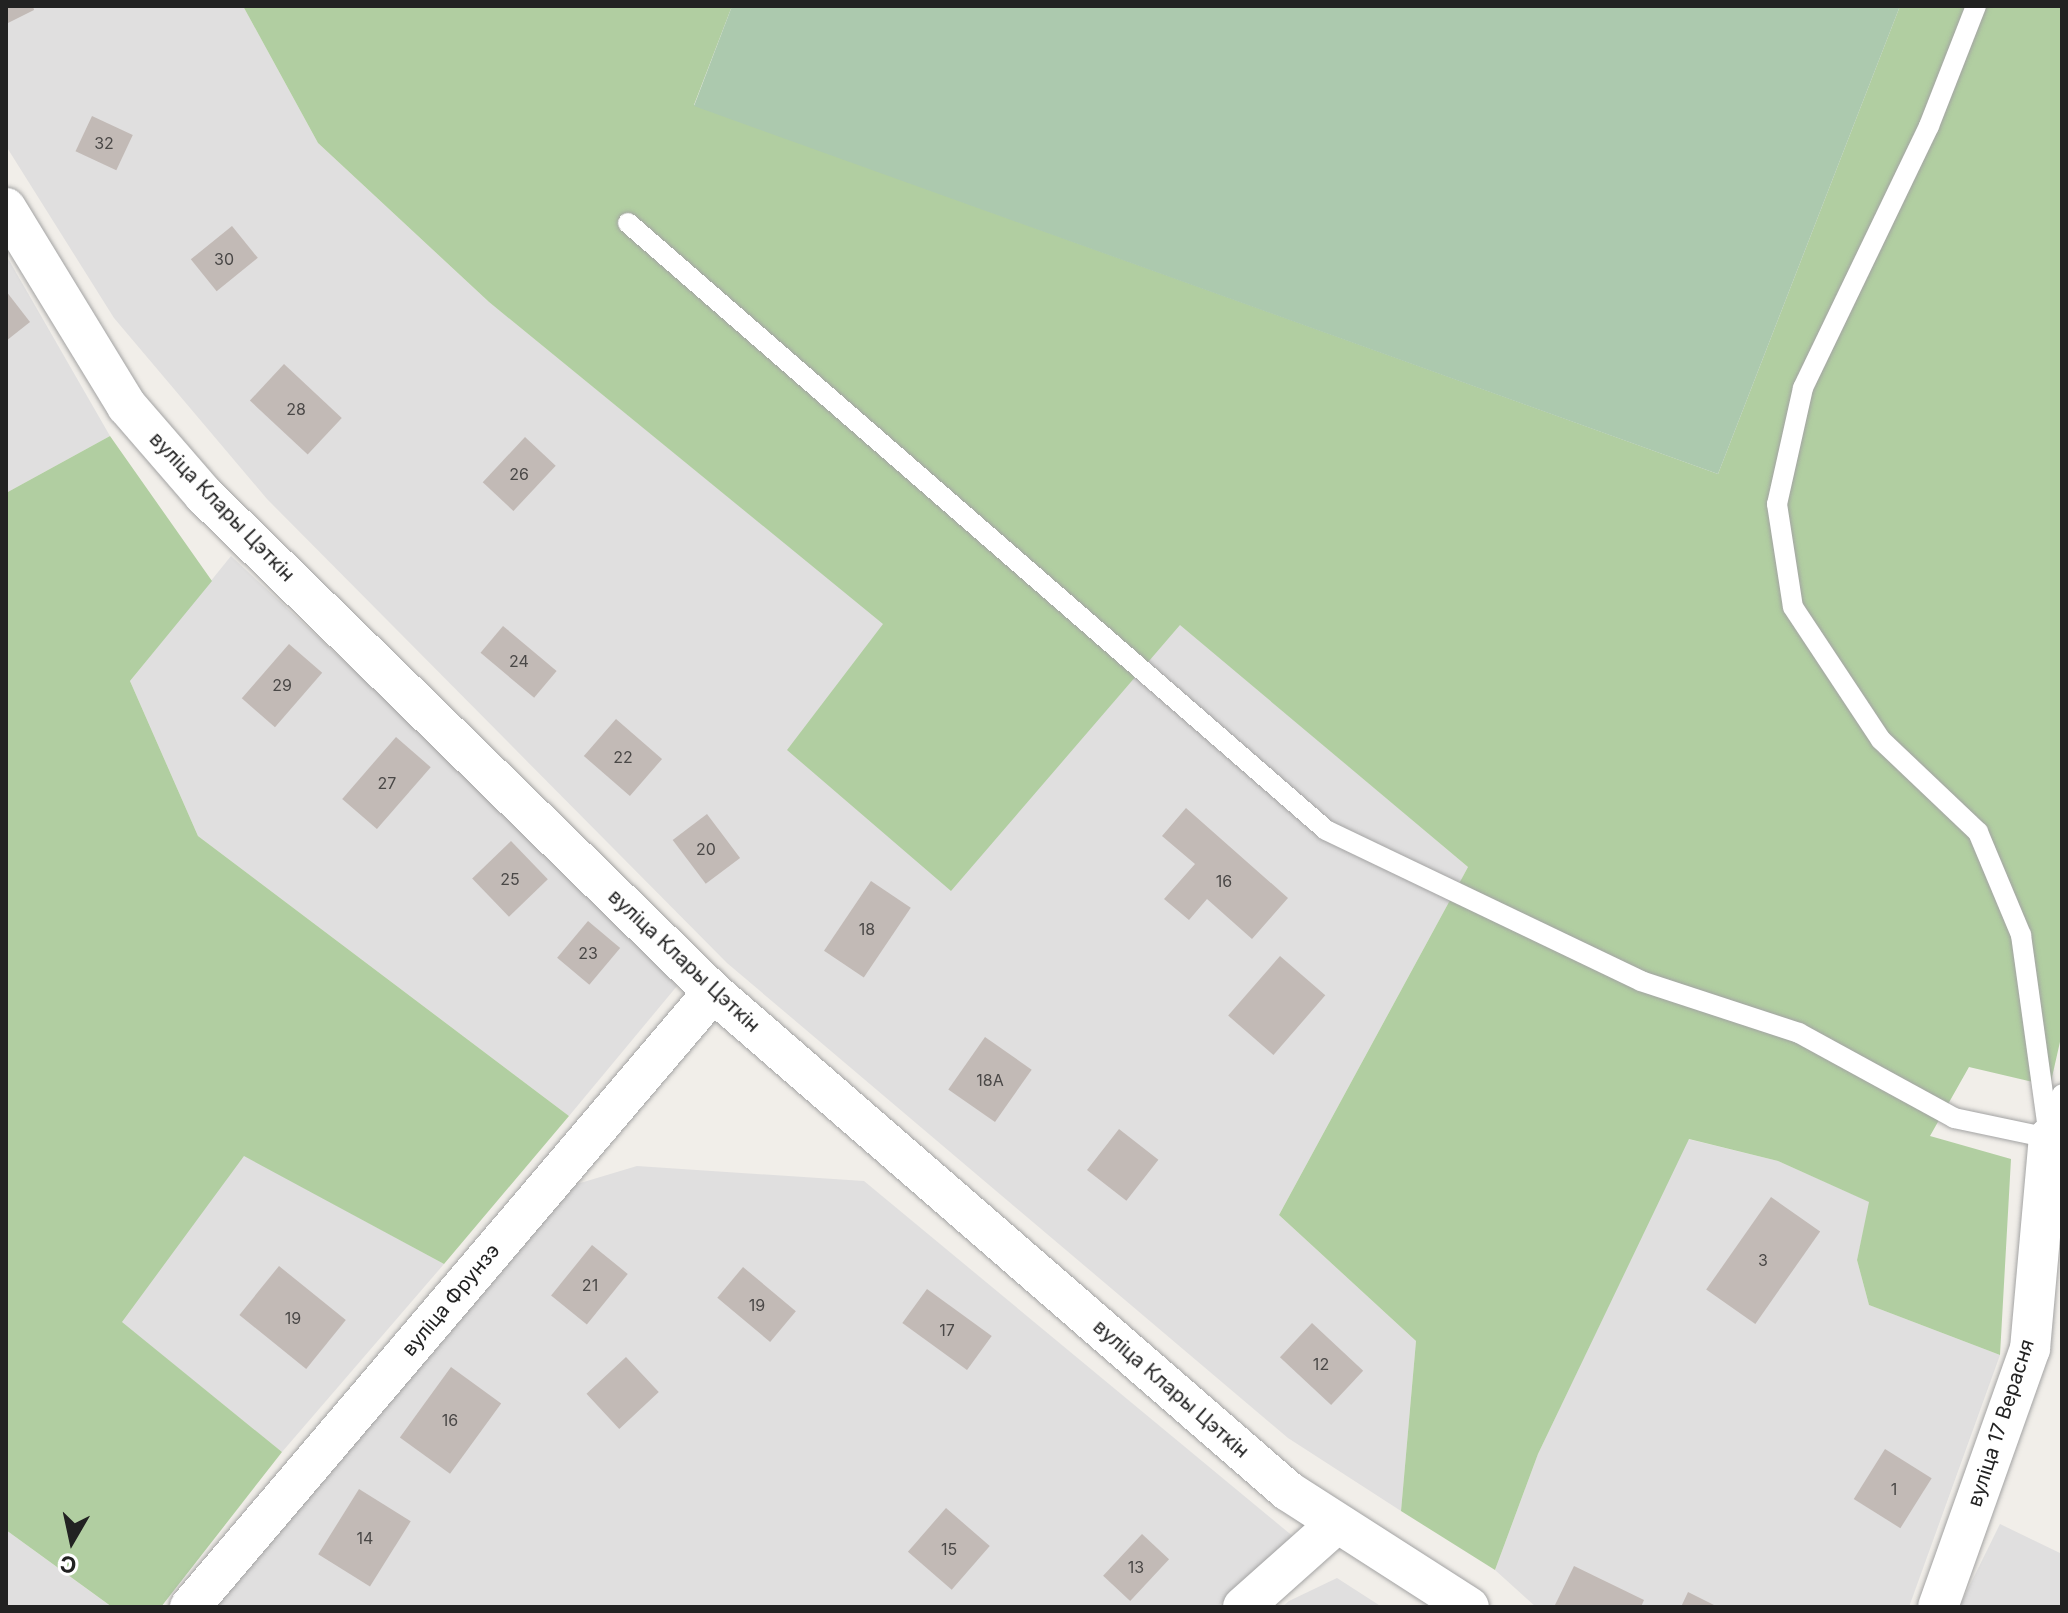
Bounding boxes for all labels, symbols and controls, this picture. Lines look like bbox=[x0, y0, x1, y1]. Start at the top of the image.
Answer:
house number: 32 bbox=[94, 133, 114, 153]
house number: 30 bbox=[214, 249, 234, 269]
house number: 28 bbox=[286, 399, 306, 419]
street label: вуліца Клары Цэткін bbox=[144, 427, 300, 587]
house number: 26 bbox=[509, 464, 529, 484]
house number: 24 bbox=[509, 651, 529, 671]
house number: 29 bbox=[272, 675, 292, 695]
house number: 22 bbox=[613, 747, 633, 767]
house number: 27 bbox=[378, 773, 396, 793]
house number: 20 bbox=[696, 839, 716, 859]
house number: 25 bbox=[500, 869, 520, 889]
house number: 16 bbox=[1216, 871, 1232, 891]
street label: вуліца Клары Цэткін bbox=[603, 885, 765, 1037]
house number: 18 bbox=[859, 919, 875, 939]
house number: 23 bbox=[578, 943, 598, 963]
house number: 18А bbox=[976, 1070, 1004, 1090]
street label: вуліца Фрунзэ bbox=[397, 1239, 505, 1361]
house number: 3 bbox=[1758, 1250, 1768, 1270]
house number: 21 bbox=[582, 1275, 598, 1295]
house number: 19 bbox=[749, 1295, 765, 1315]
house number: 19 bbox=[285, 1308, 301, 1328]
street label: вуліца Клары Цэткін bbox=[1088, 1315, 1254, 1463]
house number: 17 bbox=[939, 1320, 955, 1340]
street label: вуліца 17 Верасня bbox=[1963, 1336, 2039, 1510]
house number: 12 bbox=[1313, 1354, 1329, 1374]
house number: 16 bbox=[442, 1410, 458, 1430]
house number: 1 bbox=[1891, 1479, 1897, 1499]
north arrow bbox=[32, 1501, 112, 1581]
house number: 14 bbox=[357, 1528, 373, 1548]
house number: 15 bbox=[941, 1539, 957, 1559]
text: С bbox=[58, 1551, 78, 1579]
house number: 13 bbox=[1128, 1557, 1144, 1577]

